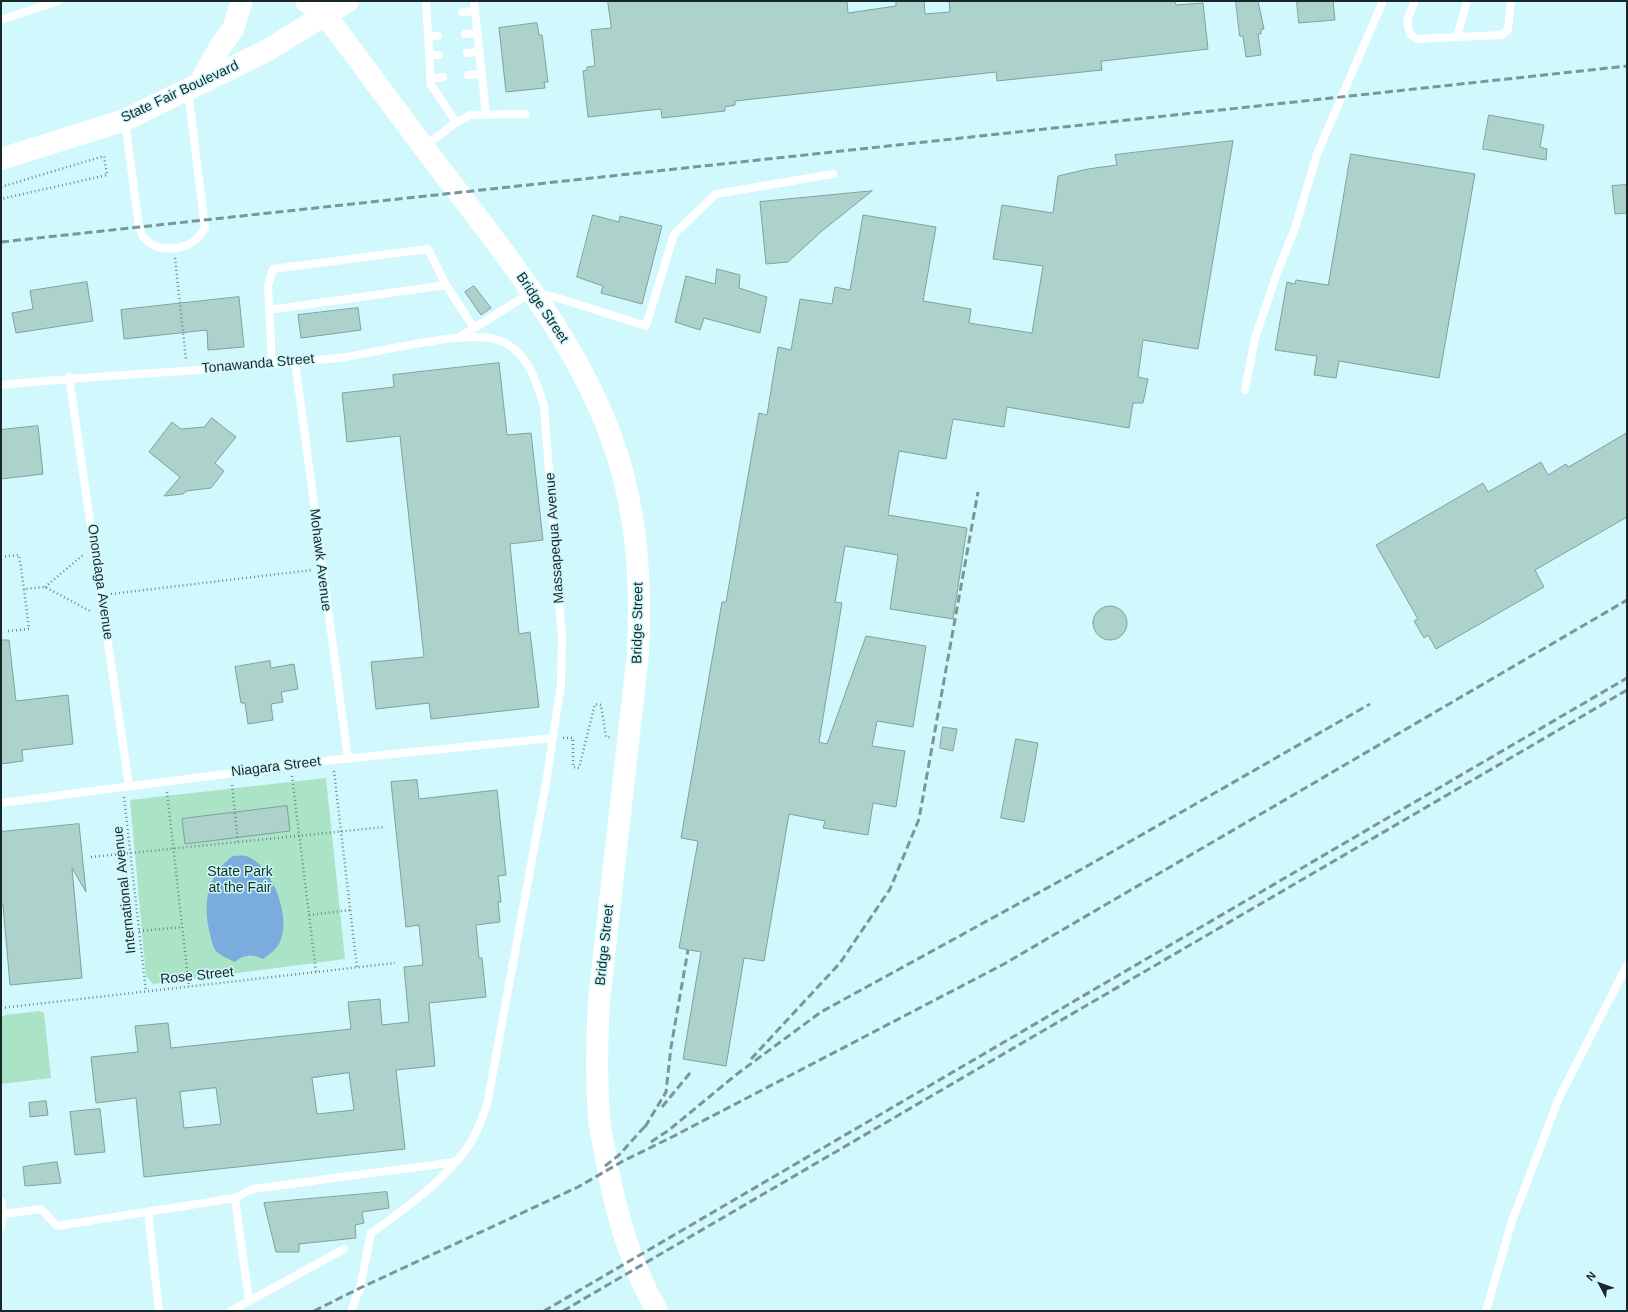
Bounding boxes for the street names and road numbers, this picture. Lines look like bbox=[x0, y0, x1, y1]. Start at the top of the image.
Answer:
street label: State Fair Boulevard bbox=[119, 57, 241, 127]
street label: Bridge Street bbox=[512, 269, 572, 347]
street label: Tonawanda Street bbox=[201, 351, 315, 377]
street label: Massapequa Avenue bbox=[542, 472, 568, 604]
street label: Mohawk Avenue bbox=[305, 508, 335, 612]
street label: Onondaga Avenue bbox=[84, 523, 116, 641]
street label: Bridge Street bbox=[629, 582, 647, 664]
street label: Niagara Street bbox=[230, 753, 322, 781]
street label: International Avenue bbox=[110, 825, 140, 955]
street label: Bridge Street bbox=[592, 903, 618, 987]
street label: Rose Street bbox=[159, 964, 235, 988]

